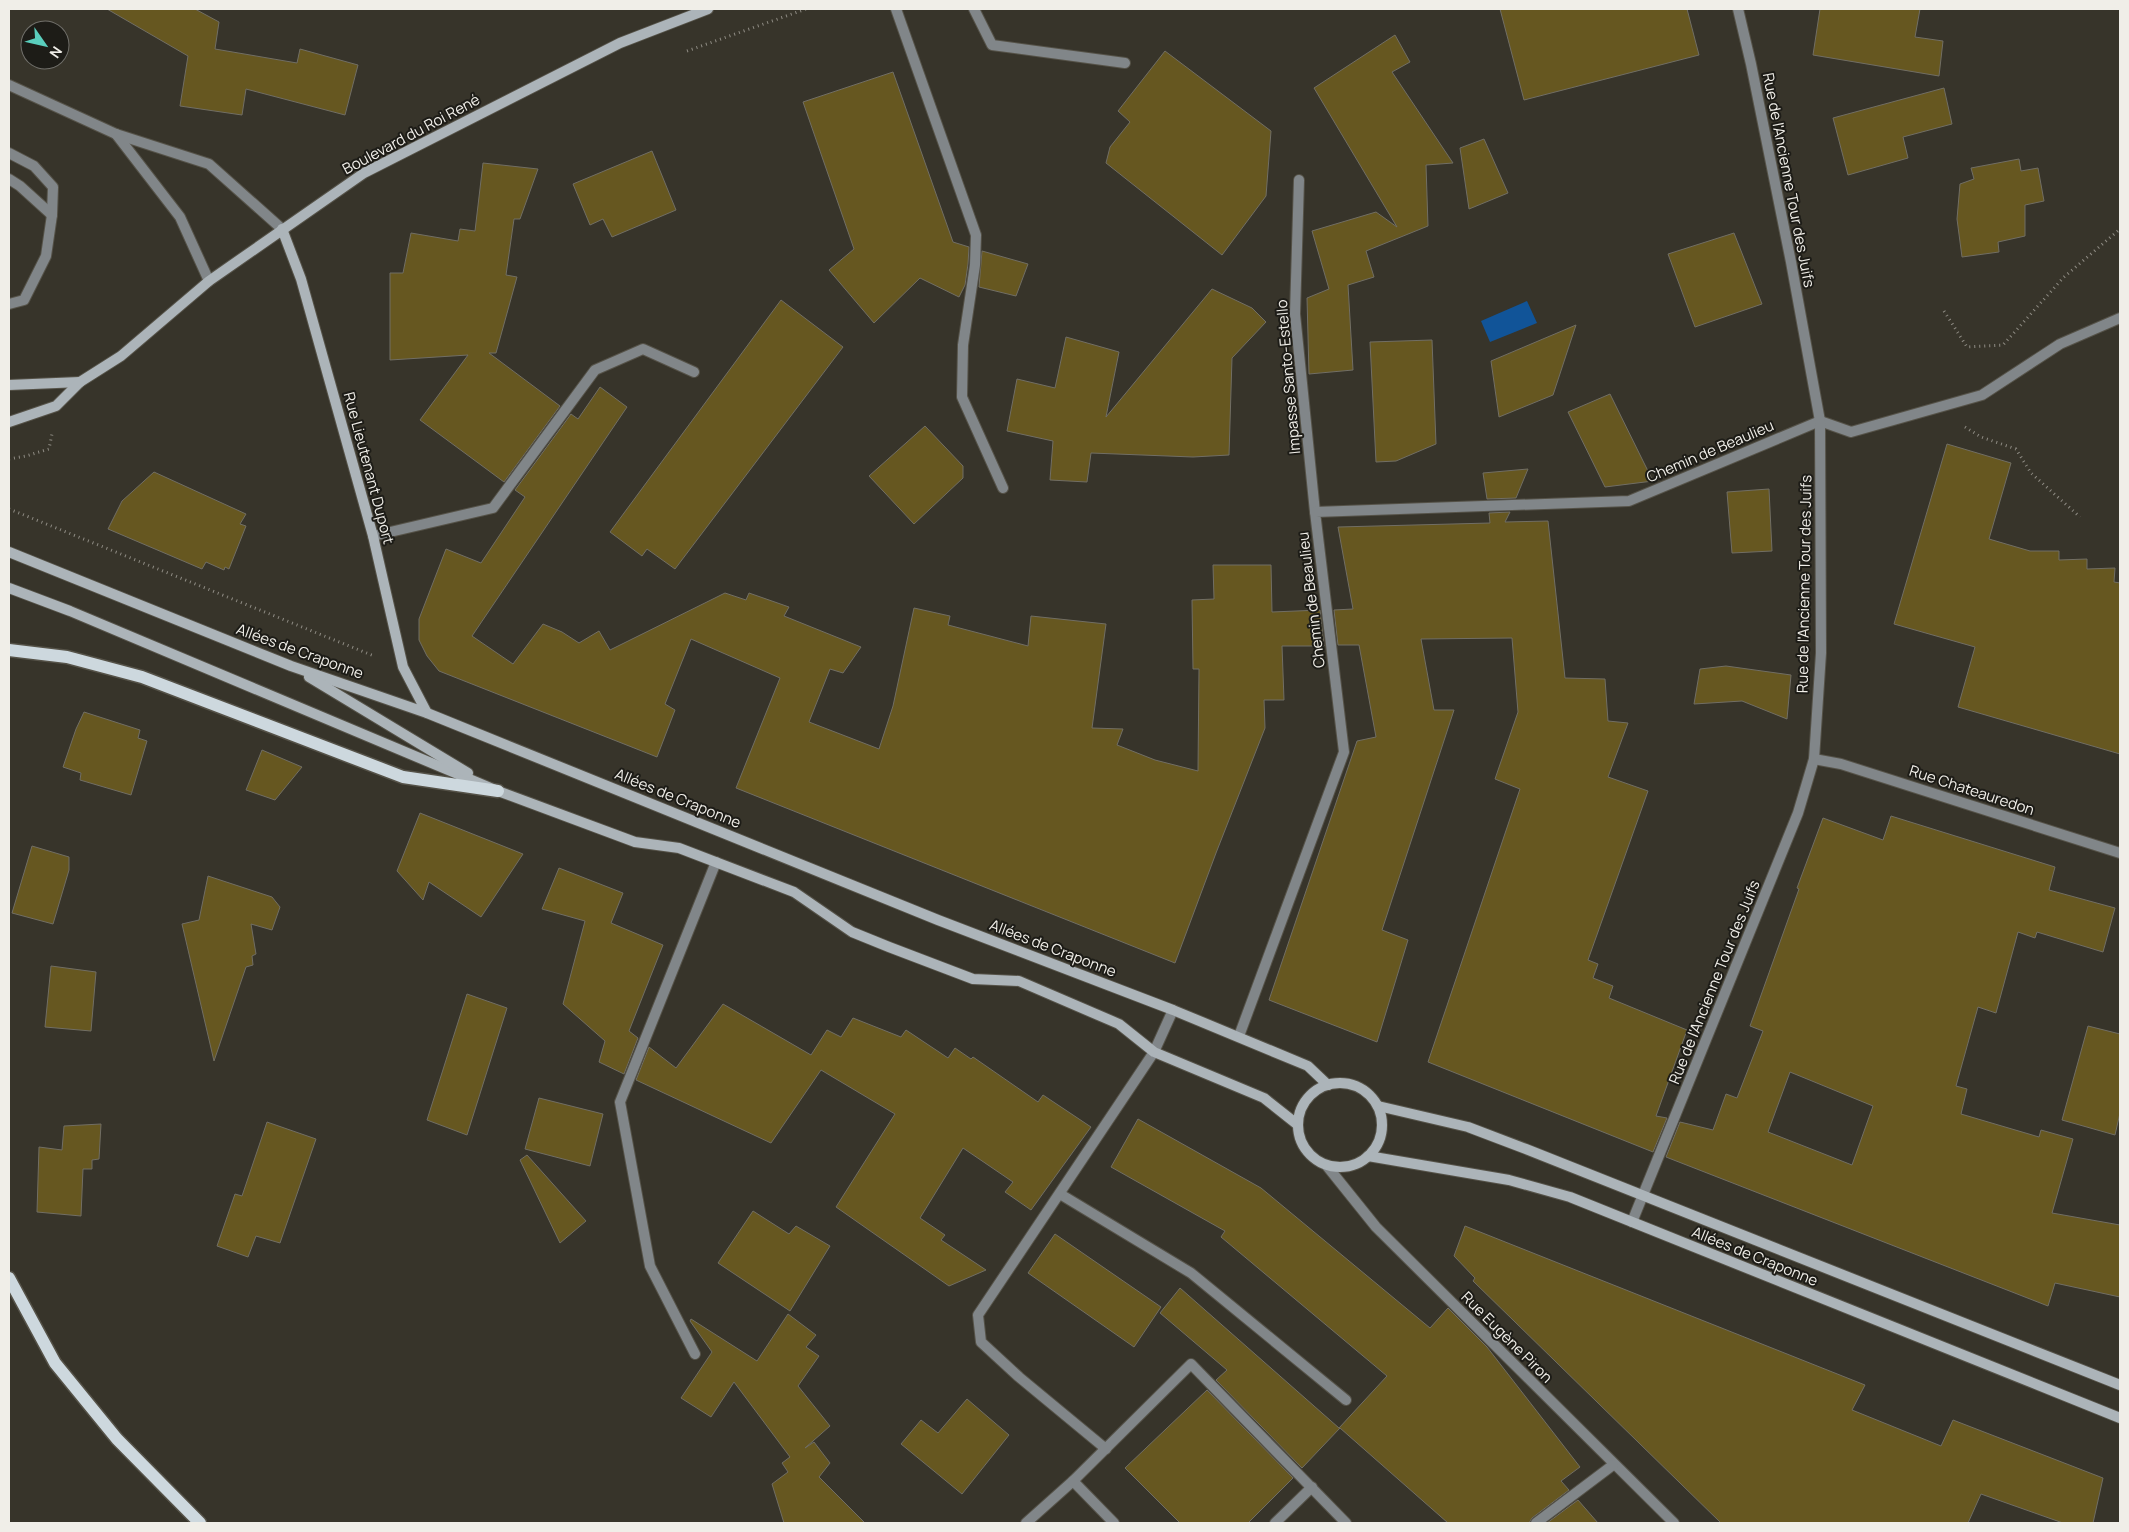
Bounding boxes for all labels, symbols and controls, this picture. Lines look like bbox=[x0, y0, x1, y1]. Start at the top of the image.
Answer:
north arrow bbox=[20, 20, 70, 70]
text: N bbox=[46, 43, 67, 62]
street label: Rue de l'Ancienne Tour des Juifs bbox=[1758, 71, 1820, 289]
street label: Boulevard du Roi René bbox=[339, 89, 484, 179]
street label: Impasse Santo-Estello bbox=[1271, 299, 1305, 455]
street label: Rue Lieutenant Duport bbox=[339, 390, 399, 546]
street label: Chemin de Beaulieu bbox=[1643, 415, 1777, 487]
street label: Rue de l'Ancienne Tour des Juifs bbox=[1792, 475, 1816, 693]
street label: Chemin de Beaulieu bbox=[1292, 531, 1330, 669]
street label: Allées de Craponne bbox=[233, 618, 367, 684]
street label: Rue Chateauredon bbox=[1907, 760, 2037, 820]
street label: Allées de Craponne bbox=[612, 763, 744, 833]
street label: Rue de l'Ancienne Tour des Juifs bbox=[1663, 877, 1765, 1087]
street label: Allées de Craponne bbox=[987, 914, 1120, 982]
street label: Allées de Craponne bbox=[1689, 1221, 1821, 1291]
street label: Rue Eugène Piron bbox=[1457, 1287, 1557, 1387]

